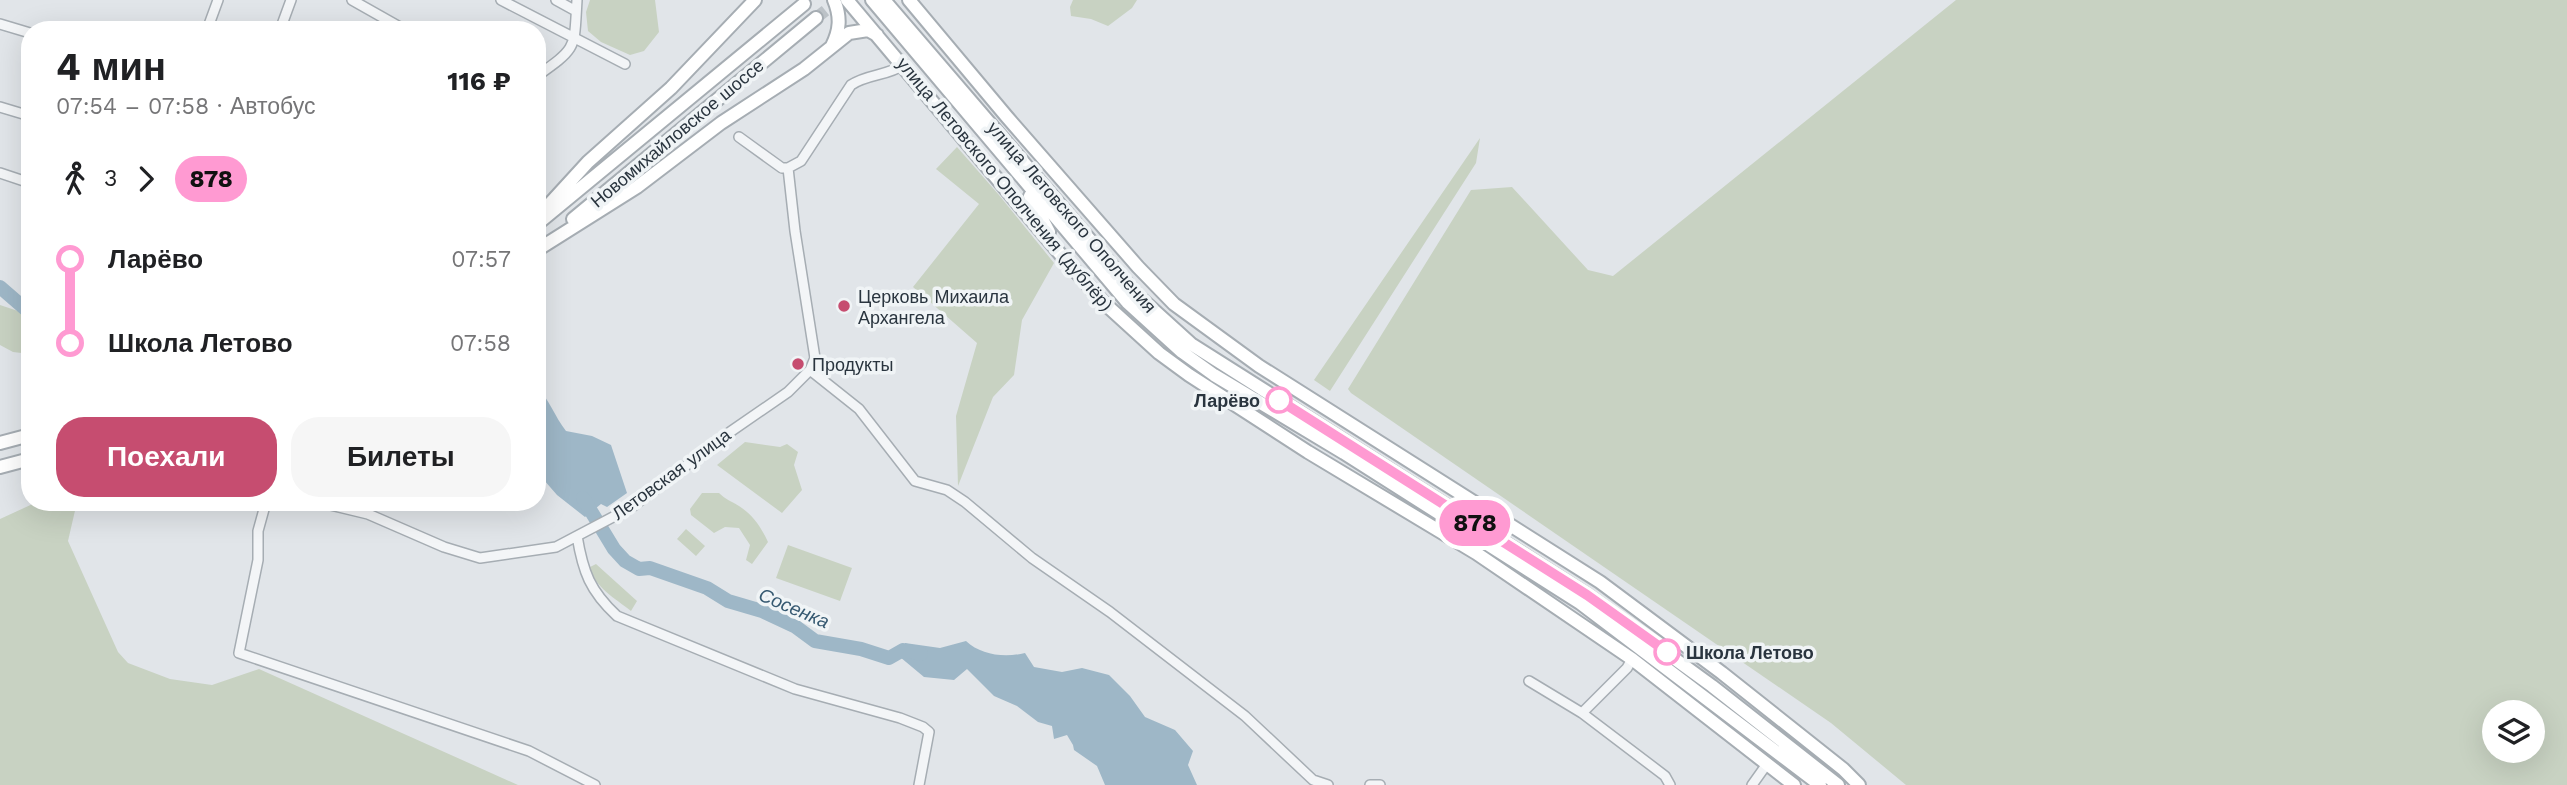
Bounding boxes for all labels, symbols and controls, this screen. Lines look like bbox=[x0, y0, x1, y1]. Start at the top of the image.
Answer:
text: 4 мин bbox=[56, 45, 166, 89]
street label: улица Летовского Ополчения (дублёр) bbox=[892, 53, 1118, 315]
street label: Новомихайловское шоссе bbox=[586, 54, 768, 212]
text: 116 ₽ bbox=[447, 66, 511, 96]
text: 07:54 – 07:58 · Автобус bbox=[56, 93, 315, 120]
street label: улица Летовского Ополчения bbox=[983, 117, 1161, 317]
icon: walk bbox=[56, 160, 94, 198]
icon: forward bbox=[127, 160, 165, 198]
text: 3 bbox=[104, 165, 117, 192]
text: 878 bbox=[189, 165, 233, 193]
text: Ларёво bbox=[108, 244, 203, 274]
text: 07:57 bbox=[451, 246, 511, 273]
place label: Церковь Михаила Архангела bbox=[858, 286, 1010, 328]
marker: Церковь Михаила Архангела bbox=[836, 298, 852, 314]
text: Школа Летово bbox=[108, 328, 293, 358]
text: 07:58 bbox=[450, 330, 511, 357]
place label: Продукты bbox=[812, 354, 893, 375]
marker: Продукты bbox=[790, 356, 806, 372]
marker: Ларёво bbox=[1266, 387, 1292, 413]
place label: Ларёво bbox=[1194, 390, 1260, 411]
button: Поехали bbox=[56, 417, 277, 497]
button: Билеты bbox=[291, 417, 511, 497]
street label: Летовская улица bbox=[608, 423, 735, 524]
line badge: 878 bbox=[1435, 500, 1515, 546]
text: 878 bbox=[1453, 509, 1497, 537]
water label: Сосенка bbox=[755, 583, 833, 633]
marker: Школа Летово bbox=[1654, 639, 1680, 665]
place label: Школа Летово bbox=[1686, 642, 1814, 663]
map controls bbox=[2482, 700, 2545, 763]
button: layers bbox=[2482, 700, 2545, 763]

